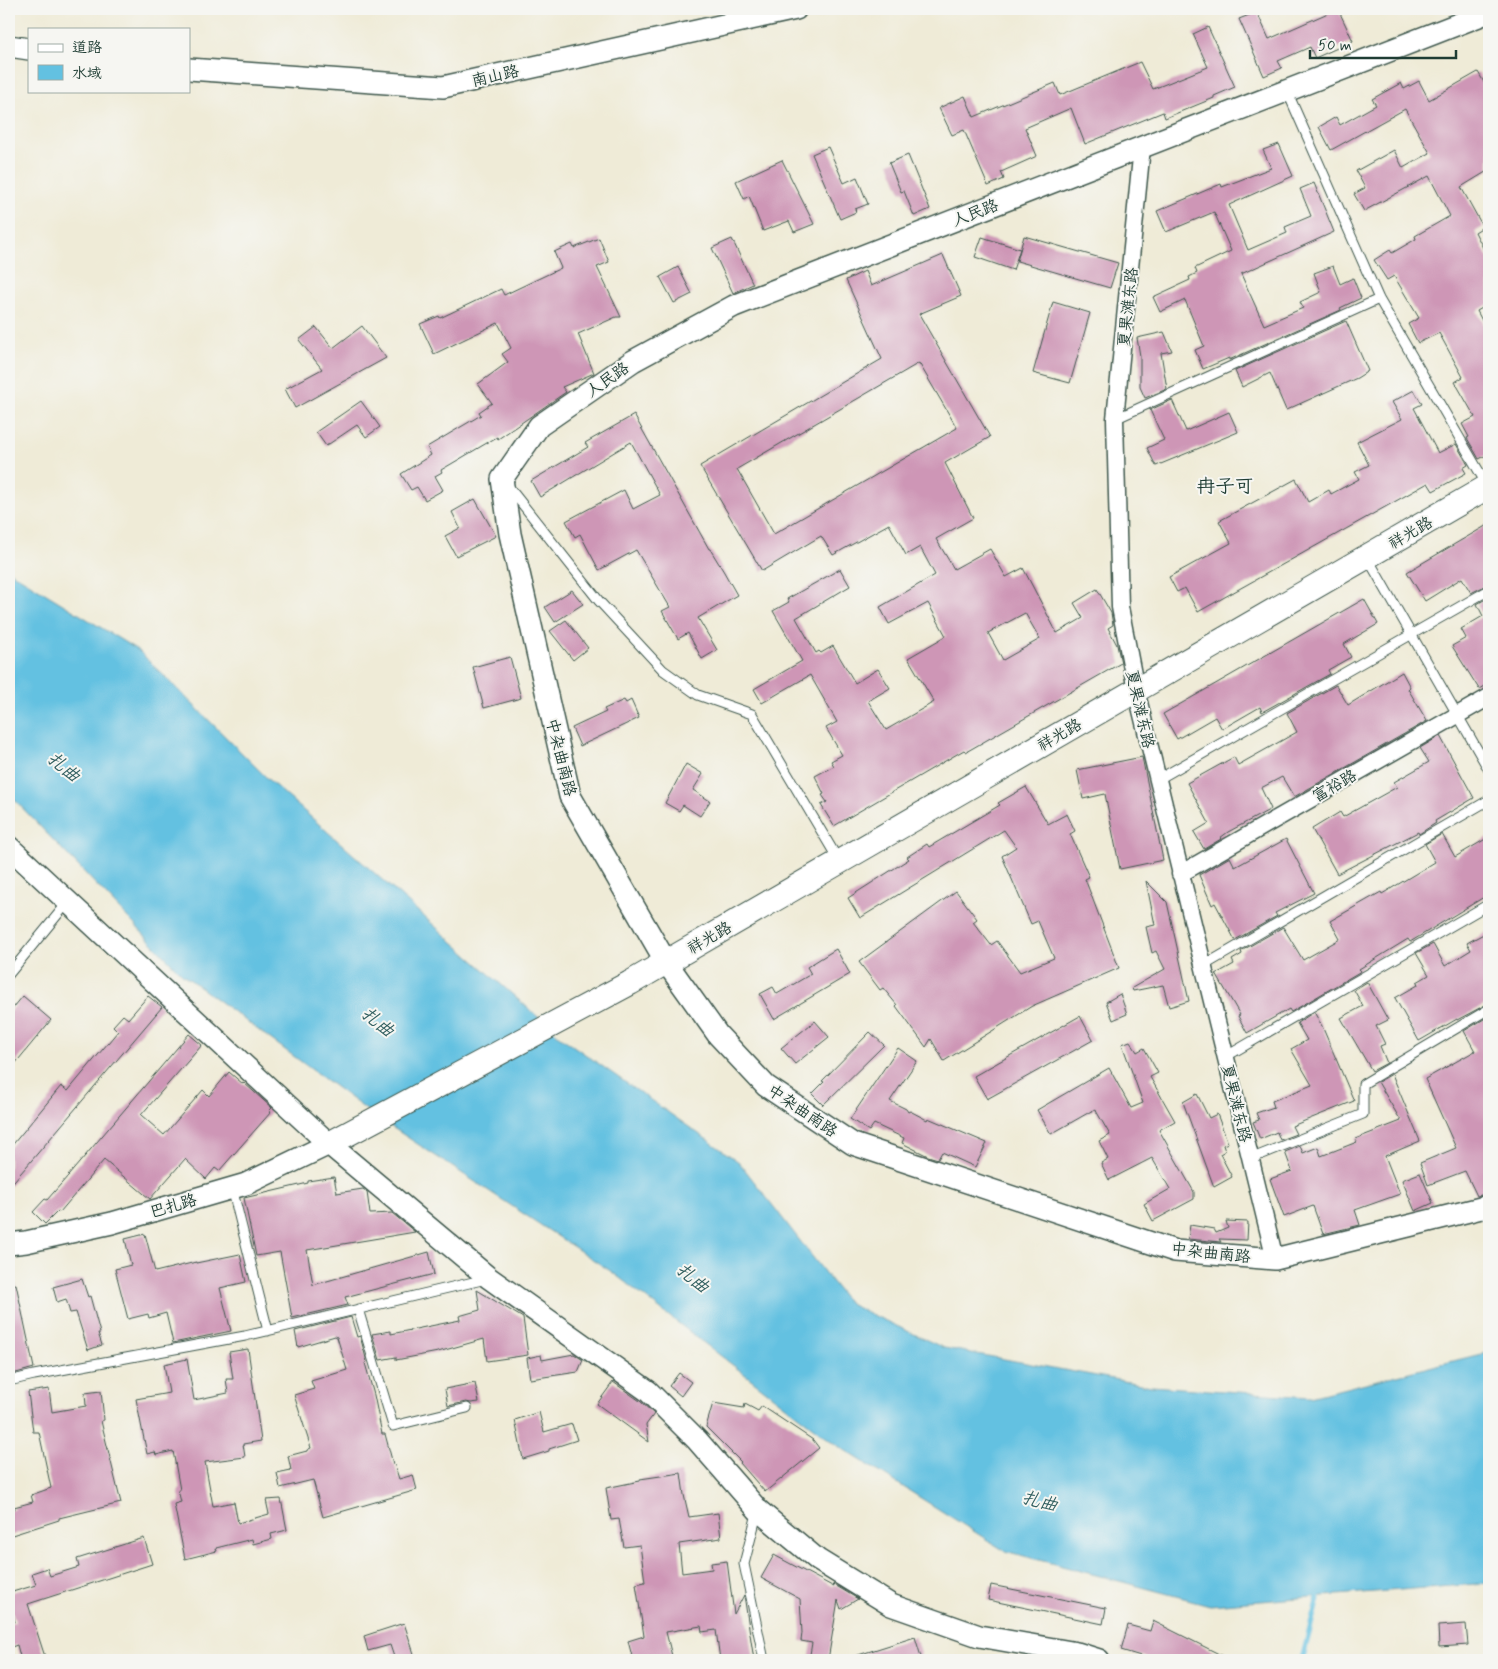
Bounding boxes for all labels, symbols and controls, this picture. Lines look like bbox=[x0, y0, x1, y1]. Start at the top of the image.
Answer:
legend bbox=[28, 28, 190, 92]
scale bar bbox=[1310, 28, 1457, 60]
text: 50 m bbox=[1318, 36, 1352, 56]
text: 道路 bbox=[72, 38, 102, 58]
street label: 南山路 bbox=[470, 61, 521, 92]
text: 水域 bbox=[72, 64, 102, 84]
street label: 人民路 bbox=[949, 195, 1002, 232]
street label: 夏果滩东路 bbox=[1114, 266, 1143, 348]
street label: 人民路 bbox=[582, 358, 634, 403]
district label: 冉子可 bbox=[1196, 474, 1254, 499]
street label: 祥光路 bbox=[1385, 512, 1437, 554]
street label: 夏果滩东路 bbox=[1120, 668, 1159, 751]
street label: 祥光路 bbox=[1034, 714, 1086, 756]
street label: 中杂曲南路 bbox=[541, 716, 580, 799]
water label: 扎曲 bbox=[42, 747, 86, 789]
street label: 富裕路 bbox=[1309, 765, 1361, 807]
street label: 祥光路 bbox=[684, 917, 736, 959]
water label: 扎曲 bbox=[356, 1002, 400, 1044]
street label: 夏果滩东路 bbox=[1216, 1062, 1255, 1145]
street label: 中杂曲南路 bbox=[763, 1080, 841, 1142]
street label: 巴扎路 bbox=[147, 1190, 199, 1223]
street label: 中杂曲南路 bbox=[1170, 1239, 1252, 1268]
water label: 扎曲 bbox=[671, 1258, 715, 1300]
water label: 扎曲 bbox=[1019, 1486, 1061, 1518]

